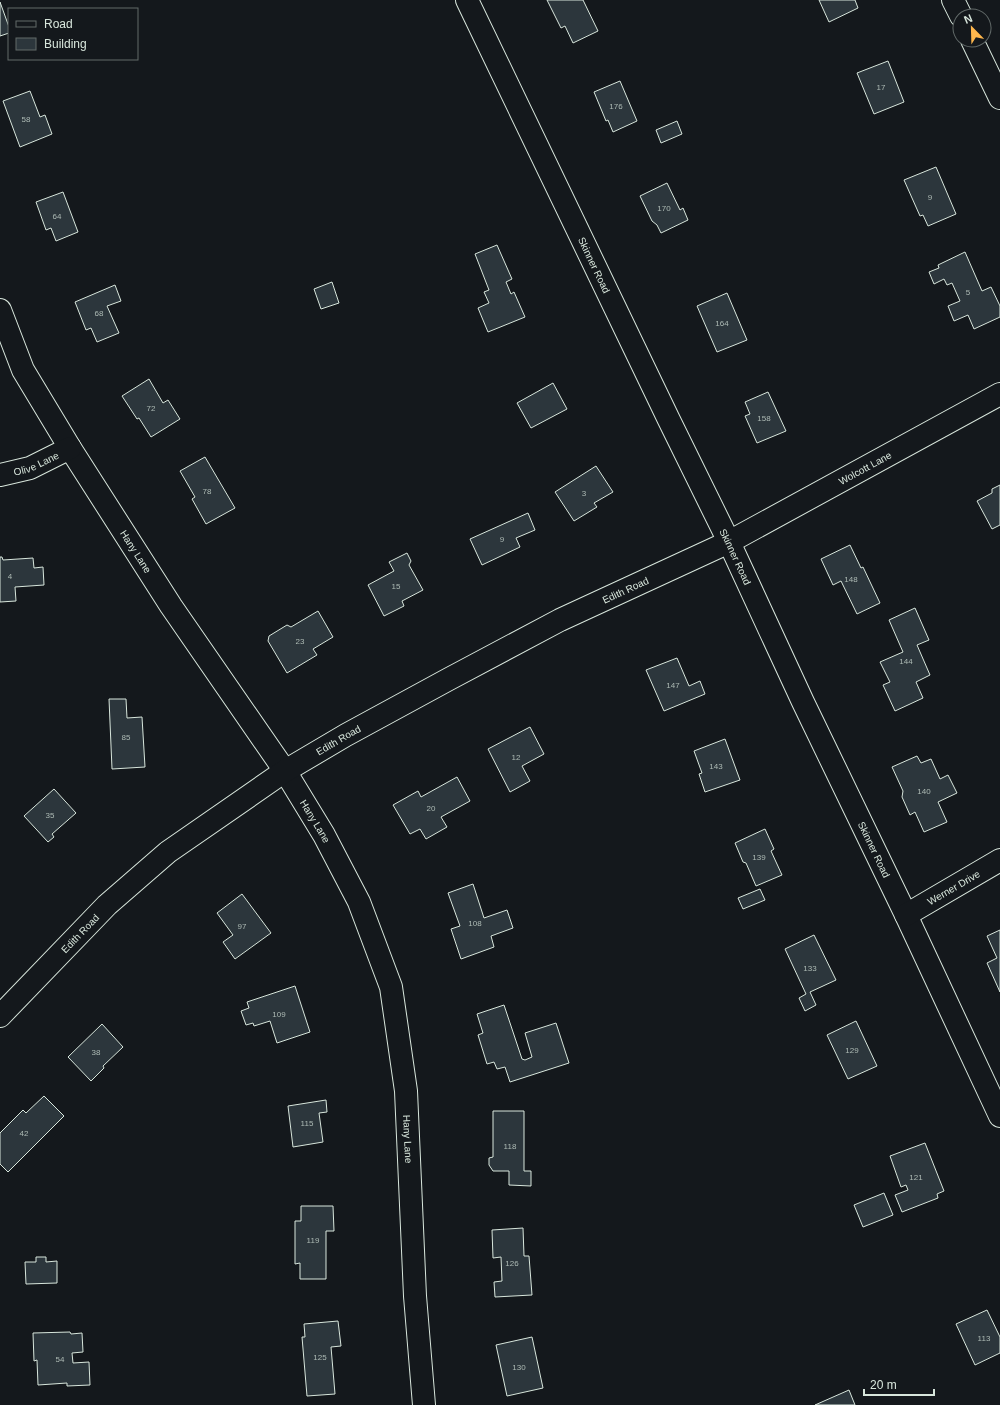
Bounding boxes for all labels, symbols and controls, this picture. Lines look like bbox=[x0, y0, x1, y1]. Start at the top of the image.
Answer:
legend bbox=[8, 8, 138, 60]
north arrow bbox=[952, 8, 992, 48]
text: N bbox=[962, 12, 974, 26]
text: Road bbox=[44, 17, 73, 31]
text: Building bbox=[44, 37, 87, 51]
house number: 17 bbox=[877, 83, 886, 92]
house number: 176 bbox=[609, 102, 623, 111]
house number: 58 bbox=[22, 115, 31, 124]
house number: 9 bbox=[928, 193, 933, 202]
house number: 170 bbox=[657, 204, 671, 213]
house number: 64 bbox=[53, 212, 62, 221]
street label: Skinner Road bbox=[576, 235, 612, 295]
house number: 5 bbox=[966, 288, 971, 297]
house number: 68 bbox=[95, 309, 104, 318]
house number: 164 bbox=[715, 319, 729, 328]
house number: 72 bbox=[147, 404, 156, 413]
house number: 158 bbox=[757, 414, 771, 423]
street label: Olive Lane bbox=[13, 449, 61, 478]
street label: Wolcott Lane bbox=[837, 449, 894, 487]
house number: 78 bbox=[203, 487, 212, 496]
house number: 3 bbox=[582, 489, 587, 498]
street label: Skinner Road bbox=[717, 527, 753, 587]
street label: Hany Lane bbox=[118, 528, 154, 575]
house number: 9 bbox=[500, 535, 505, 544]
house number: 4 bbox=[8, 572, 13, 581]
street label: Edith Road bbox=[601, 575, 650, 606]
house number: 148 bbox=[844, 575, 858, 584]
house number: 15 bbox=[392, 582, 401, 591]
house number: 23 bbox=[296, 637, 305, 646]
house number: 144 bbox=[899, 657, 913, 666]
house number: 147 bbox=[666, 681, 680, 690]
street label: Edith Road bbox=[314, 723, 363, 757]
house number: 85 bbox=[122, 733, 131, 742]
house number: 12 bbox=[512, 753, 521, 762]
house number: 143 bbox=[709, 762, 723, 771]
house number: 140 bbox=[917, 787, 931, 796]
street label: Hany Lane bbox=[298, 798, 332, 845]
house number: 20 bbox=[427, 804, 436, 813]
house number: 35 bbox=[46, 811, 55, 820]
street label: Skinner Road bbox=[856, 820, 892, 879]
house number: 139 bbox=[752, 853, 766, 862]
street label: Werner Drive bbox=[926, 868, 982, 907]
street label: Edith Road bbox=[59, 912, 101, 955]
house number: 108 bbox=[468, 919, 482, 928]
house number: 97 bbox=[238, 922, 247, 931]
house number: 133 bbox=[803, 964, 817, 973]
house number: 109 bbox=[272, 1010, 286, 1019]
house number: 129 bbox=[845, 1046, 859, 1055]
house number: 38 bbox=[92, 1048, 101, 1057]
street label: Hany Lane bbox=[401, 1115, 414, 1164]
house number: 115 bbox=[301, 1119, 314, 1128]
house number: 42 bbox=[20, 1129, 29, 1138]
house number: 118 bbox=[504, 1142, 517, 1151]
house number: 121 bbox=[909, 1173, 923, 1182]
house number: 119 bbox=[307, 1236, 320, 1245]
house number: 126 bbox=[505, 1259, 519, 1268]
house number: 113 bbox=[978, 1334, 991, 1343]
house number: 125 bbox=[313, 1353, 327, 1362]
house number: 54 bbox=[56, 1355, 65, 1364]
house number: 130 bbox=[512, 1363, 526, 1372]
scale bar bbox=[864, 1371, 934, 1397]
text: 20 m bbox=[870, 1378, 897, 1392]

